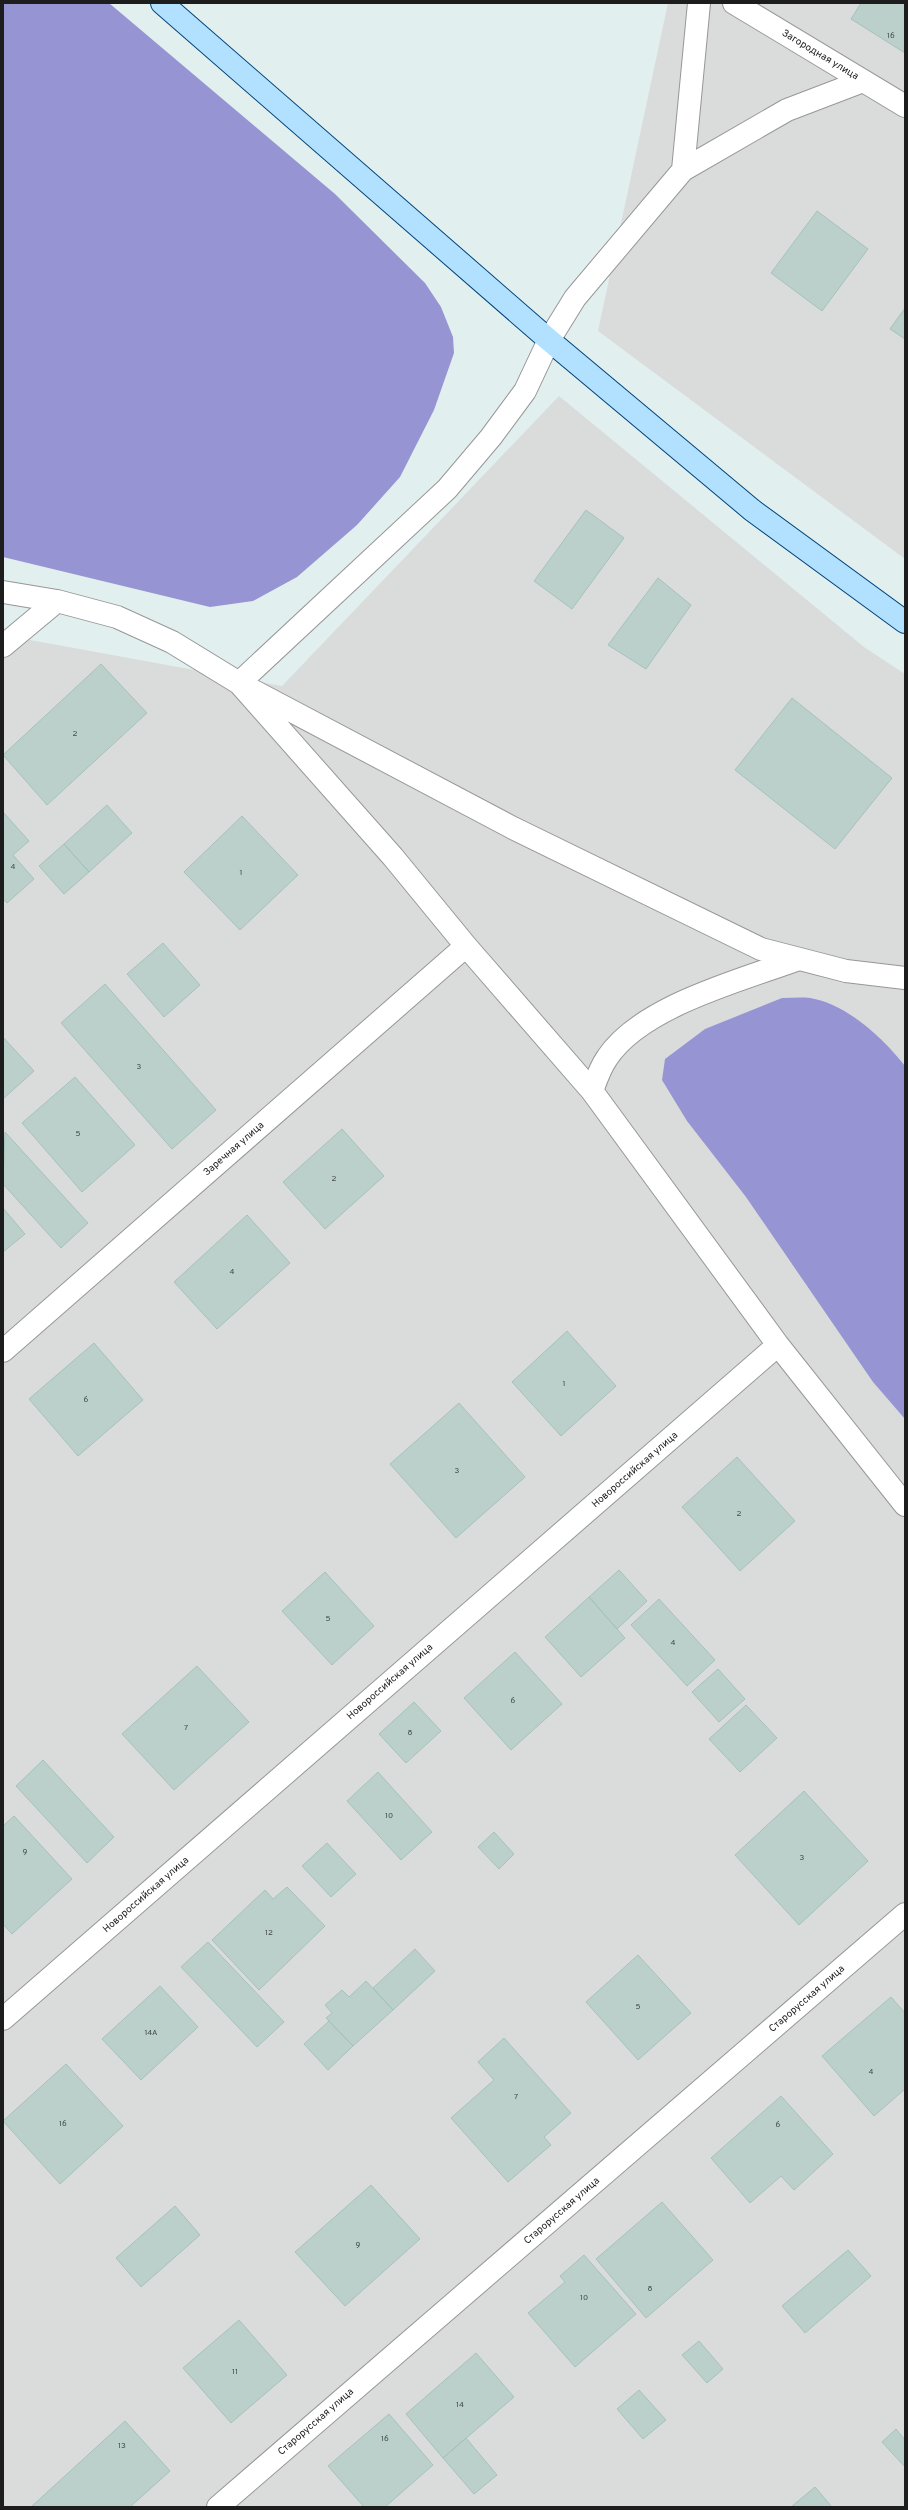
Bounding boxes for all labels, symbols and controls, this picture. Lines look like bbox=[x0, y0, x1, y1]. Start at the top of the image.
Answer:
street label: Загородная улица bbox=[779, 27, 861, 83]
house number: 16 bbox=[887, 31, 895, 41]
house number: 2 bbox=[73, 729, 78, 739]
house number: 4 bbox=[11, 862, 16, 872]
house number: 1 bbox=[240, 868, 242, 878]
house number: 3 bbox=[137, 1062, 142, 1072]
street label: Заречная улица bbox=[201, 1119, 267, 1179]
house number: 5 bbox=[76, 1129, 81, 1139]
house number: 2 bbox=[332, 1174, 337, 1184]
house number: 4 bbox=[230, 1267, 235, 1277]
house number: 1 bbox=[563, 1379, 565, 1389]
house number: 6 bbox=[84, 1395, 89, 1405]
street label: Новороссийская улица bbox=[589, 1429, 681, 1511]
house number: 3 bbox=[455, 1466, 460, 1476]
house number: 2 bbox=[737, 1509, 742, 1519]
house number: 5 bbox=[326, 1614, 331, 1624]
house number: 4 bbox=[671, 1638, 676, 1648]
street label: Новороссийская улица bbox=[344, 1641, 436, 1723]
house number: 6 bbox=[511, 1696, 516, 1706]
house number: 7 bbox=[184, 1723, 188, 1733]
house number: 8 bbox=[408, 1728, 413, 1738]
house number: 10 bbox=[385, 1811, 393, 1821]
house number: 9 bbox=[23, 1847, 28, 1857]
house number: 3 bbox=[800, 1853, 805, 1863]
street label: Новороссийская улица bbox=[100, 1854, 192, 1936]
house number: 12 bbox=[265, 1928, 273, 1938]
street label: Старорусская улица bbox=[766, 1963, 848, 2035]
house number: 5 bbox=[636, 2002, 641, 2012]
house number: 14А bbox=[144, 2028, 158, 2038]
house number: 4 bbox=[869, 2067, 874, 2077]
house number: 7 bbox=[514, 2092, 518, 2102]
house number: 16 bbox=[59, 2119, 67, 2129]
house number: 6 bbox=[776, 2120, 781, 2130]
street label: Старорусская улица bbox=[521, 2175, 603, 2247]
house number: 9 bbox=[356, 2240, 361, 2250]
house number: 8 bbox=[648, 2284, 653, 2294]
house number: 10 bbox=[580, 2293, 588, 2303]
house number: 11 bbox=[232, 2367, 238, 2377]
street label: Старорусская улица bbox=[275, 2386, 357, 2458]
house number: 14 bbox=[456, 2400, 464, 2410]
house number: 16 bbox=[381, 2434, 389, 2444]
house number: 13 bbox=[118, 2441, 126, 2451]

